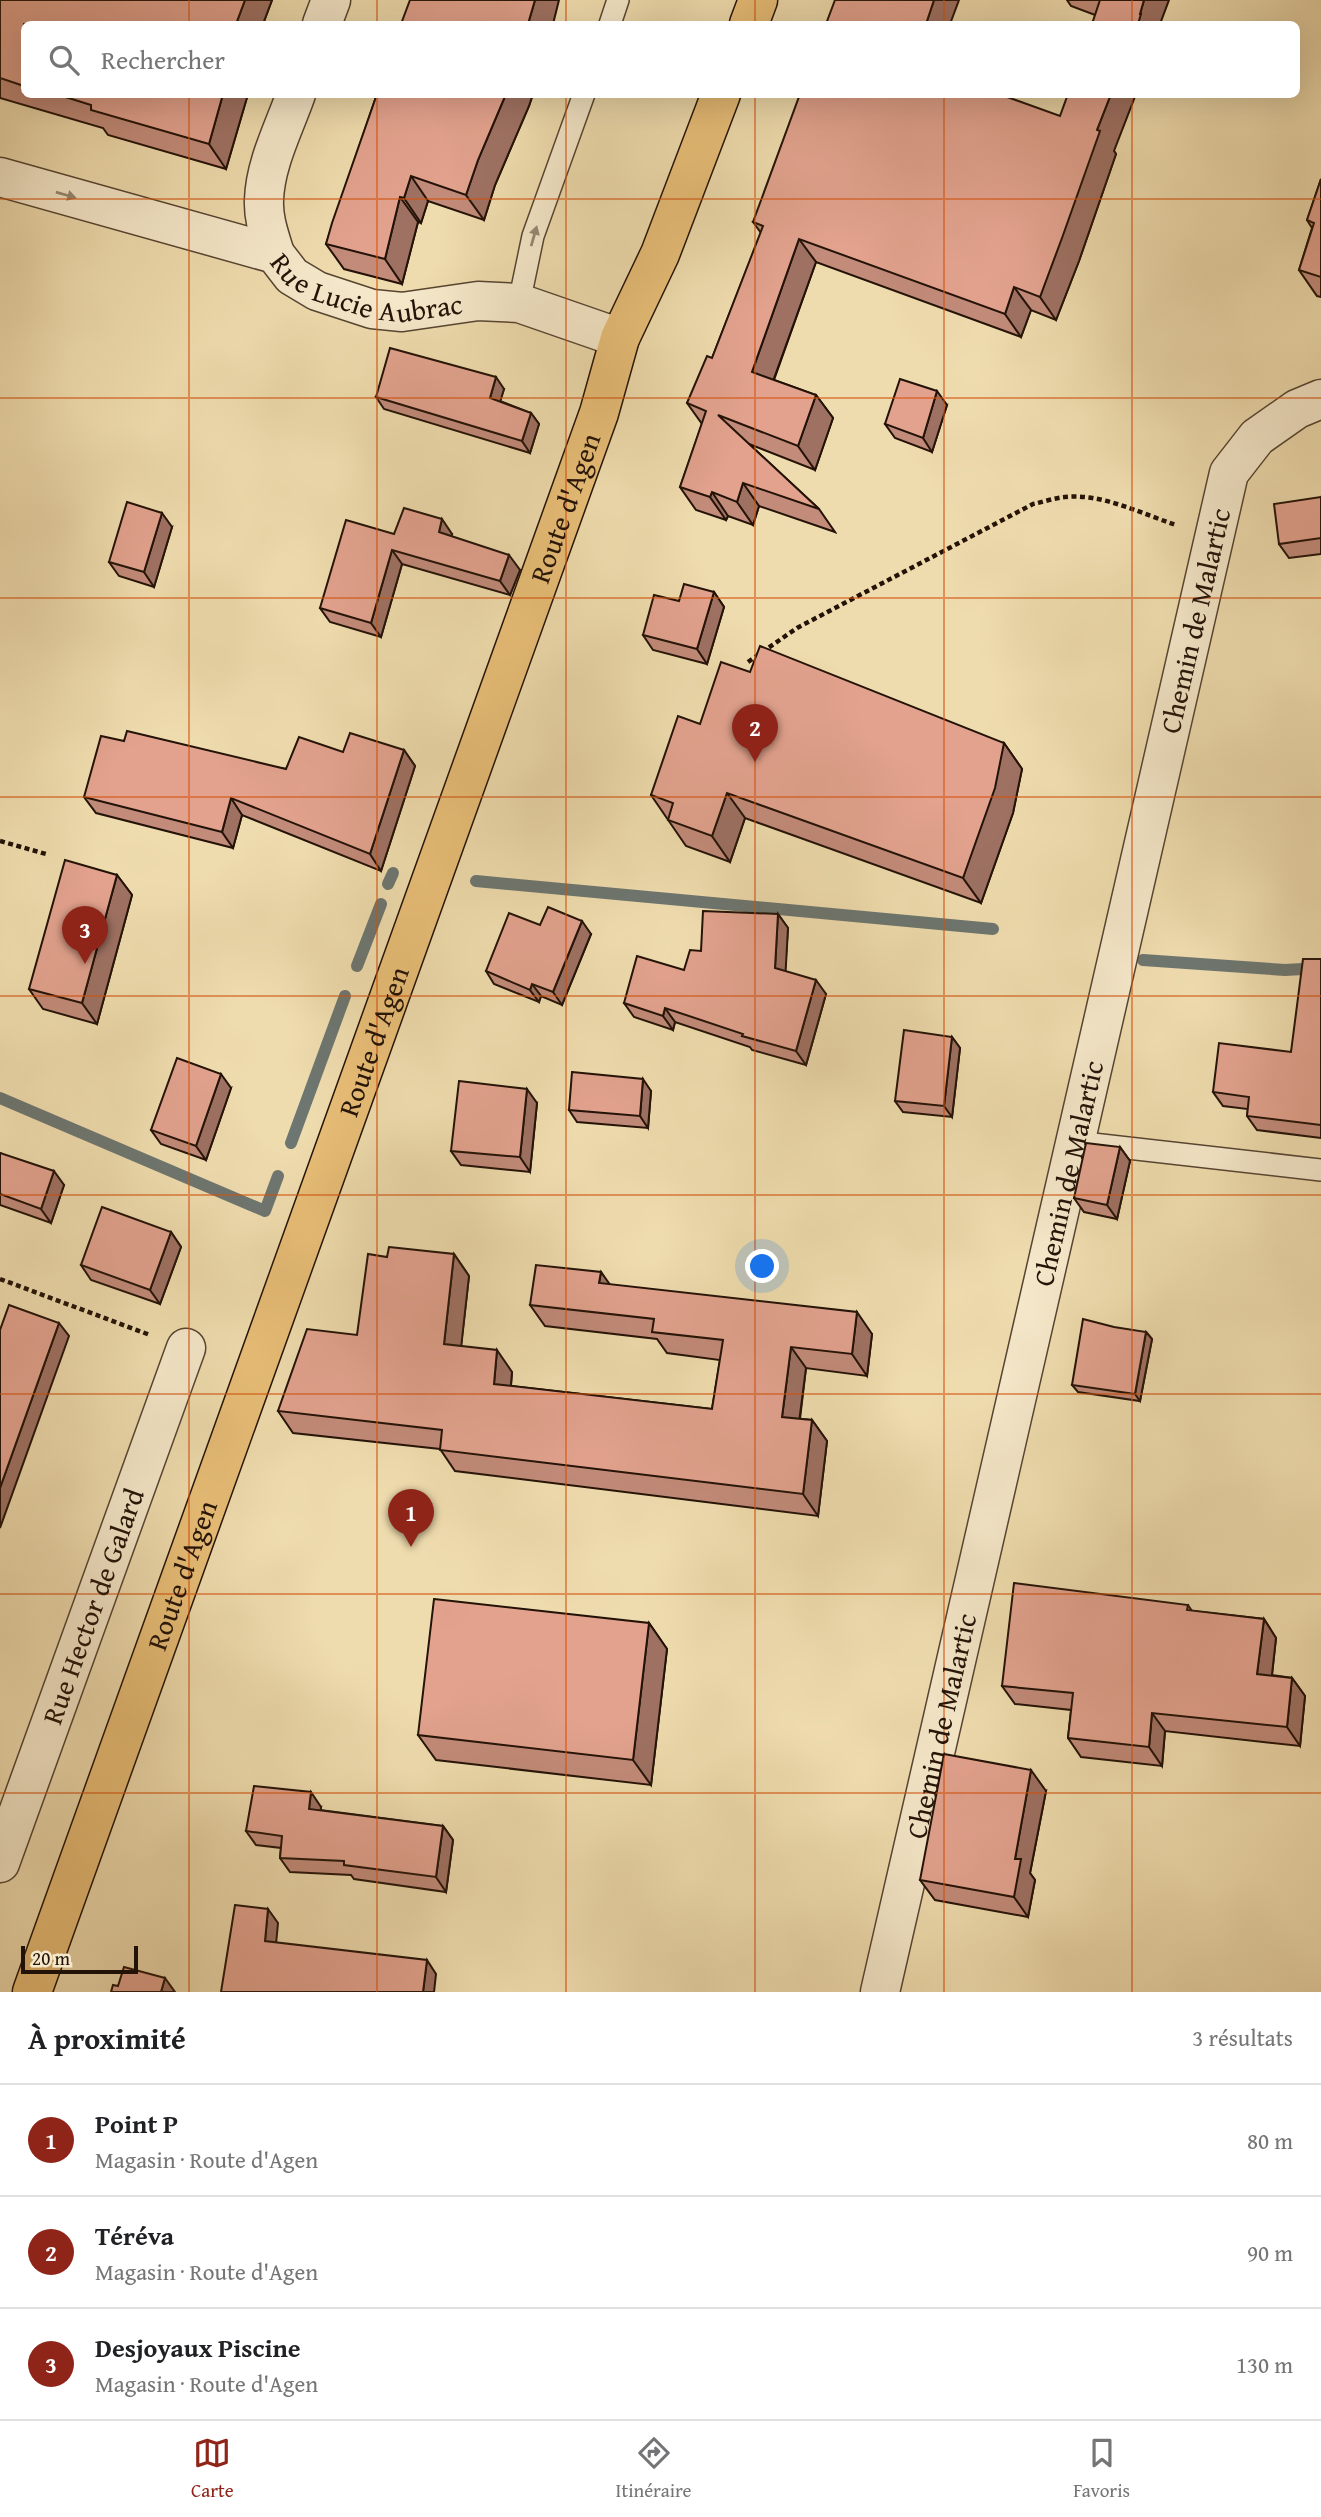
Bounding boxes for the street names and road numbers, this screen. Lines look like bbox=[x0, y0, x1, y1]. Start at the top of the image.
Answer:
street label: Rue Lucie Aubrac bbox=[261, 244, 465, 333]
street label: Route d'Agen bbox=[519, 427, 610, 588]
street label: Chemin de Malartic bbox=[1149, 504, 1240, 737]
street label: Route d'Agen bbox=[327, 960, 419, 1122]
street label: Chemin de Malartic bbox=[1022, 1057, 1113, 1290]
street label: Rue Hector de Galard bbox=[31, 1482, 154, 1730]
street label: Route d'Agen bbox=[135, 1494, 227, 1656]
street label: Chemin de Malartic bbox=[895, 1609, 986, 1843]

